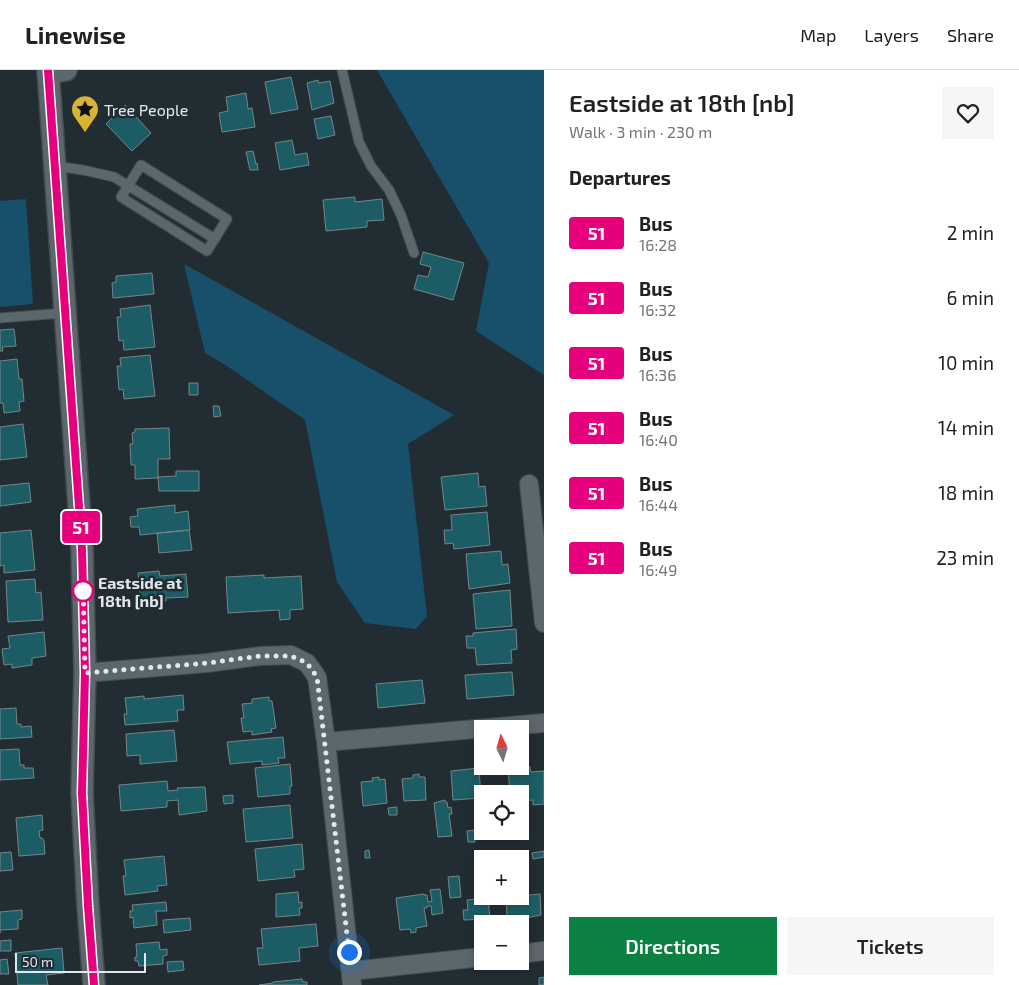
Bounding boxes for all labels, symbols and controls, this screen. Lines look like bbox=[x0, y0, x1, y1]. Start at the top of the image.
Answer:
text: Linewise bbox=[25, 20, 126, 49]
text: Map bbox=[800, 24, 836, 46]
text: Layers bbox=[864, 24, 919, 46]
text: Share bbox=[947, 24, 994, 46]
button: heart bbox=[942, 87, 994, 139]
text: Eastside at 18th [nb] bbox=[569, 88, 795, 117]
place icon: Tree People bbox=[70, 94, 100, 133]
place label: Tree People bbox=[104, 100, 188, 119]
text: Walk · 3 min · 230 m bbox=[569, 122, 712, 141]
text: Departures bbox=[569, 166, 671, 189]
text: Bus bbox=[639, 212, 673, 235]
text: 2 min bbox=[947, 221, 994, 244]
text: 51 bbox=[588, 222, 605, 244]
text: 16:28 bbox=[639, 235, 677, 254]
text: Bus bbox=[639, 277, 673, 300]
text: 6 min bbox=[946, 286, 994, 309]
text: 51 bbox=[588, 287, 605, 309]
text: 16:32 bbox=[639, 300, 676, 319]
text: Bus bbox=[639, 342, 673, 365]
text: 10 min bbox=[938, 351, 994, 374]
text: 51 bbox=[588, 352, 605, 374]
text: 16:36 bbox=[639, 365, 676, 384]
text: Bus bbox=[639, 407, 673, 430]
text: 14 min bbox=[938, 416, 994, 439]
text: 51 bbox=[588, 417, 605, 439]
text: 16:40 bbox=[639, 430, 678, 449]
text: Bus bbox=[639, 472, 673, 495]
text: 18 min bbox=[938, 481, 994, 504]
text: 51 bbox=[588, 482, 605, 504]
text: 16:44 bbox=[639, 495, 678, 514]
line badge: 51 bbox=[58, 511, 104, 543]
text: 51 bbox=[72, 516, 90, 538]
text: Bus bbox=[639, 537, 673, 560]
text: 23 min bbox=[936, 546, 994, 569]
text: 51 bbox=[588, 547, 605, 569]
text: 16:49 bbox=[639, 560, 677, 579]
place label: Eastside at 18th [nb] bbox=[98, 573, 182, 610]
marker: Eastside at 18th [nb] bbox=[72, 580, 94, 602]
north arrow bbox=[474, 720, 529, 775]
map controls bbox=[474, 720, 529, 970]
button: locate bbox=[474, 785, 529, 840]
button: + bbox=[474, 850, 529, 905]
button: − bbox=[474, 915, 529, 970]
button: Directions bbox=[569, 917, 777, 975]
button: Tickets bbox=[787, 917, 994, 975]
your location bbox=[337, 940, 362, 965]
scale bar bbox=[15, 950, 146, 973]
text: 50 m bbox=[22, 953, 53, 970]

